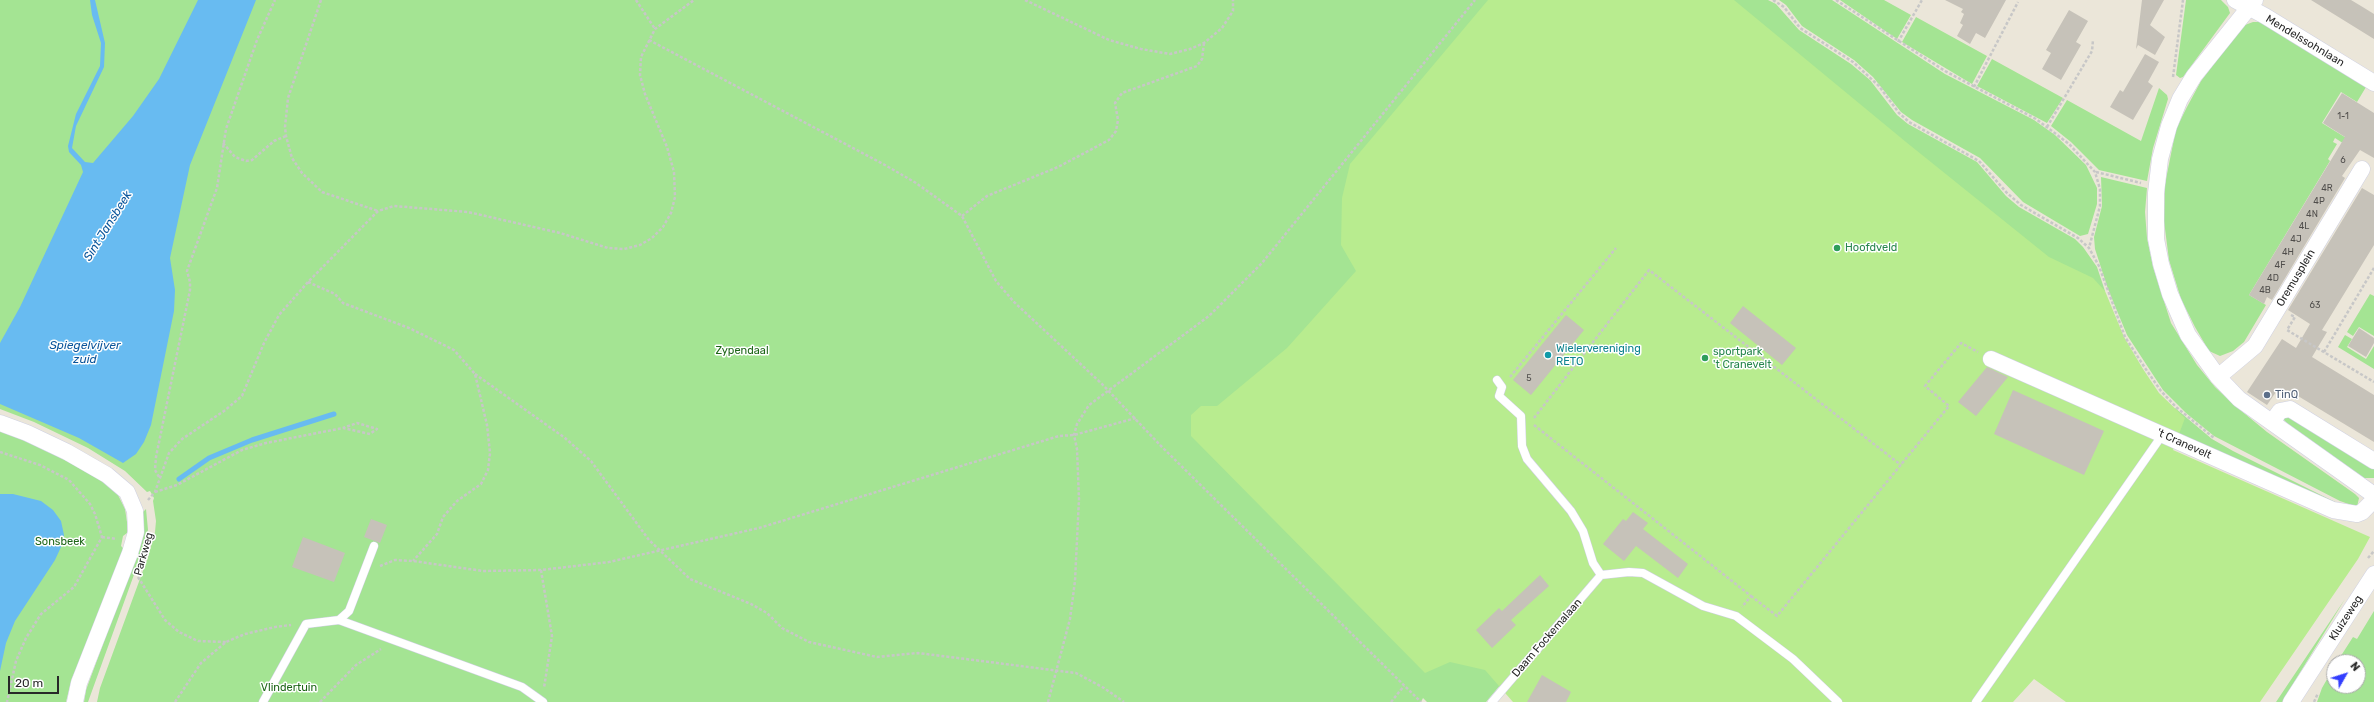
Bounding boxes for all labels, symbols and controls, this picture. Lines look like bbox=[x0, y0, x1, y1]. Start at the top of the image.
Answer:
street label: Mendelssohnlaan bbox=[2263, 12, 2347, 70]
house number: 1-1 bbox=[2337, 111, 2349, 121]
house number: 6 bbox=[2340, 155, 2346, 165]
house number: 4R bbox=[2321, 183, 2333, 193]
water label: Sint Jansbeek bbox=[81, 188, 135, 264]
house number: 4P bbox=[2313, 196, 2325, 206]
house number: 4N bbox=[2306, 209, 2318, 219]
house number: 4L bbox=[2299, 221, 2309, 231]
house number: 4J bbox=[2290, 234, 2302, 244]
place label: Hoofdveld bbox=[1845, 241, 1897, 255]
marker: Hoofdveld bbox=[1832, 243, 1842, 253]
street label: Oremusplein bbox=[2274, 247, 2318, 309]
house number: 4H bbox=[2282, 247, 2294, 257]
house number: 4F bbox=[2275, 260, 2285, 270]
house number: 4D bbox=[2267, 273, 2279, 283]
house number: 4B bbox=[2259, 285, 2271, 295]
house number: 63 bbox=[2310, 300, 2320, 310]
water label: Spiegelvijver zuid bbox=[49, 339, 121, 367]
place label: Wielervereniging RETO bbox=[1556, 342, 1641, 368]
park label: Zypendaal bbox=[715, 344, 769, 358]
place label: sportpark 't Cranevelt bbox=[1713, 345, 1772, 371]
marker: Wielervereniging RETO bbox=[1543, 350, 1553, 360]
marker: sportpark 't Cranevelt bbox=[1700, 353, 1710, 363]
house number: 5 bbox=[1526, 373, 1532, 383]
place label: TinQ bbox=[2275, 388, 2298, 402]
marker: TinQ bbox=[2262, 390, 2272, 400]
street label: 't Cranevelt bbox=[2155, 426, 2213, 462]
street label: Parkweg bbox=[132, 531, 156, 577]
park label: Sonsbeek bbox=[35, 535, 85, 549]
street label: Kluizeweg bbox=[2326, 593, 2366, 643]
street label: Daam Fockemalaan bbox=[1509, 596, 1585, 680]
north arrow bbox=[2326, 654, 2366, 694]
text: N bbox=[2347, 660, 2362, 674]
scale bar bbox=[10, 668, 61, 694]
text: 20 m bbox=[15, 676, 43, 690]
park label: Vlindertuin bbox=[261, 681, 317, 695]

